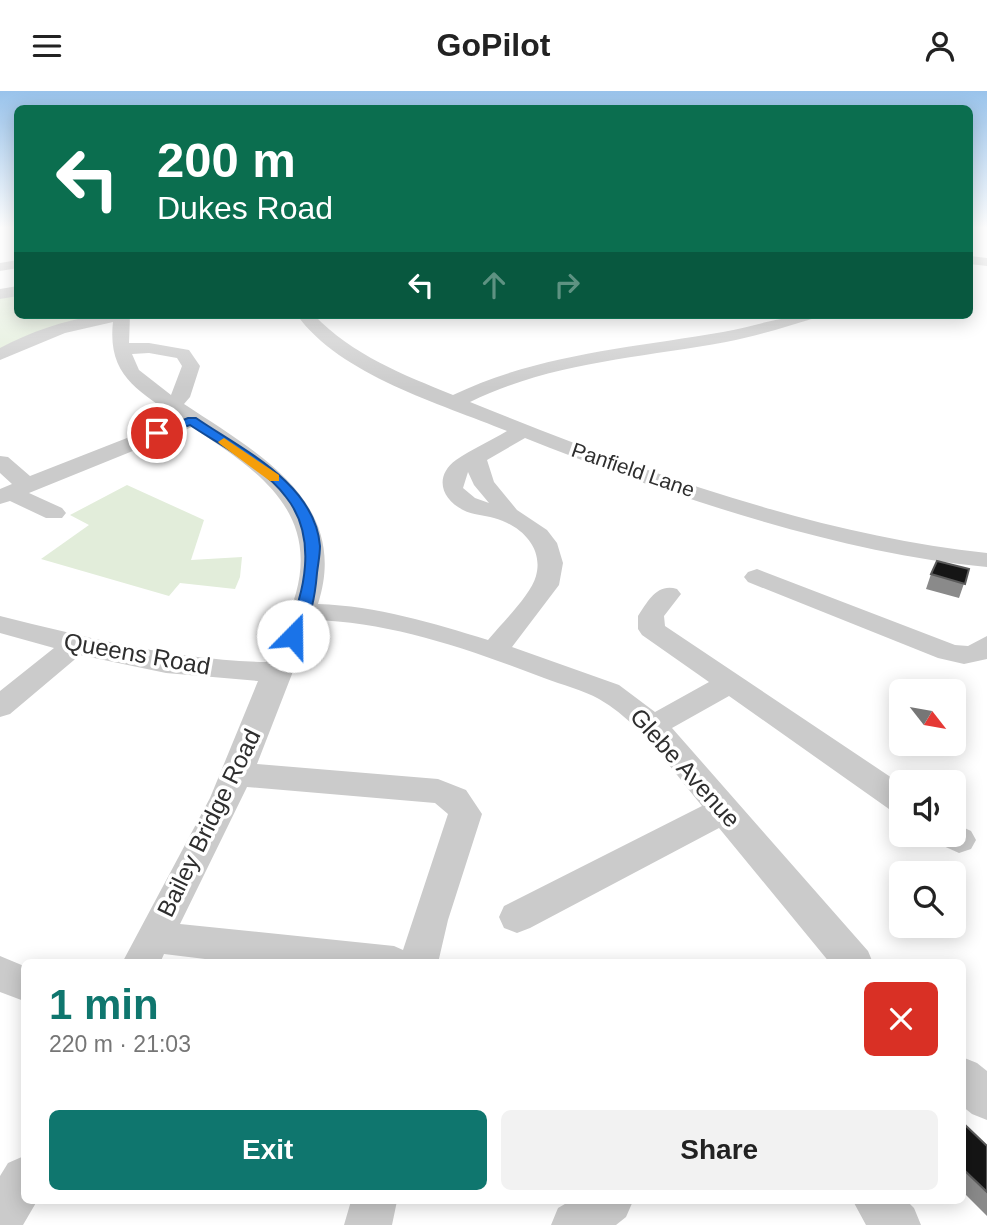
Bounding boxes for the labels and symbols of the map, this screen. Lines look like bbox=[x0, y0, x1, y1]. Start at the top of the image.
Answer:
pin bbox=[127, 403, 187, 463]
street label: Panfield Lane bbox=[569, 438, 698, 501]
position arrow bbox=[256, 599, 330, 673]
street label: Queens Road bbox=[62, 627, 212, 680]
north arrow bbox=[889, 679, 966, 756]
street label: Glebe Avenue bbox=[625, 703, 746, 833]
street label: Bailey Bridge Road bbox=[151, 725, 266, 921]

